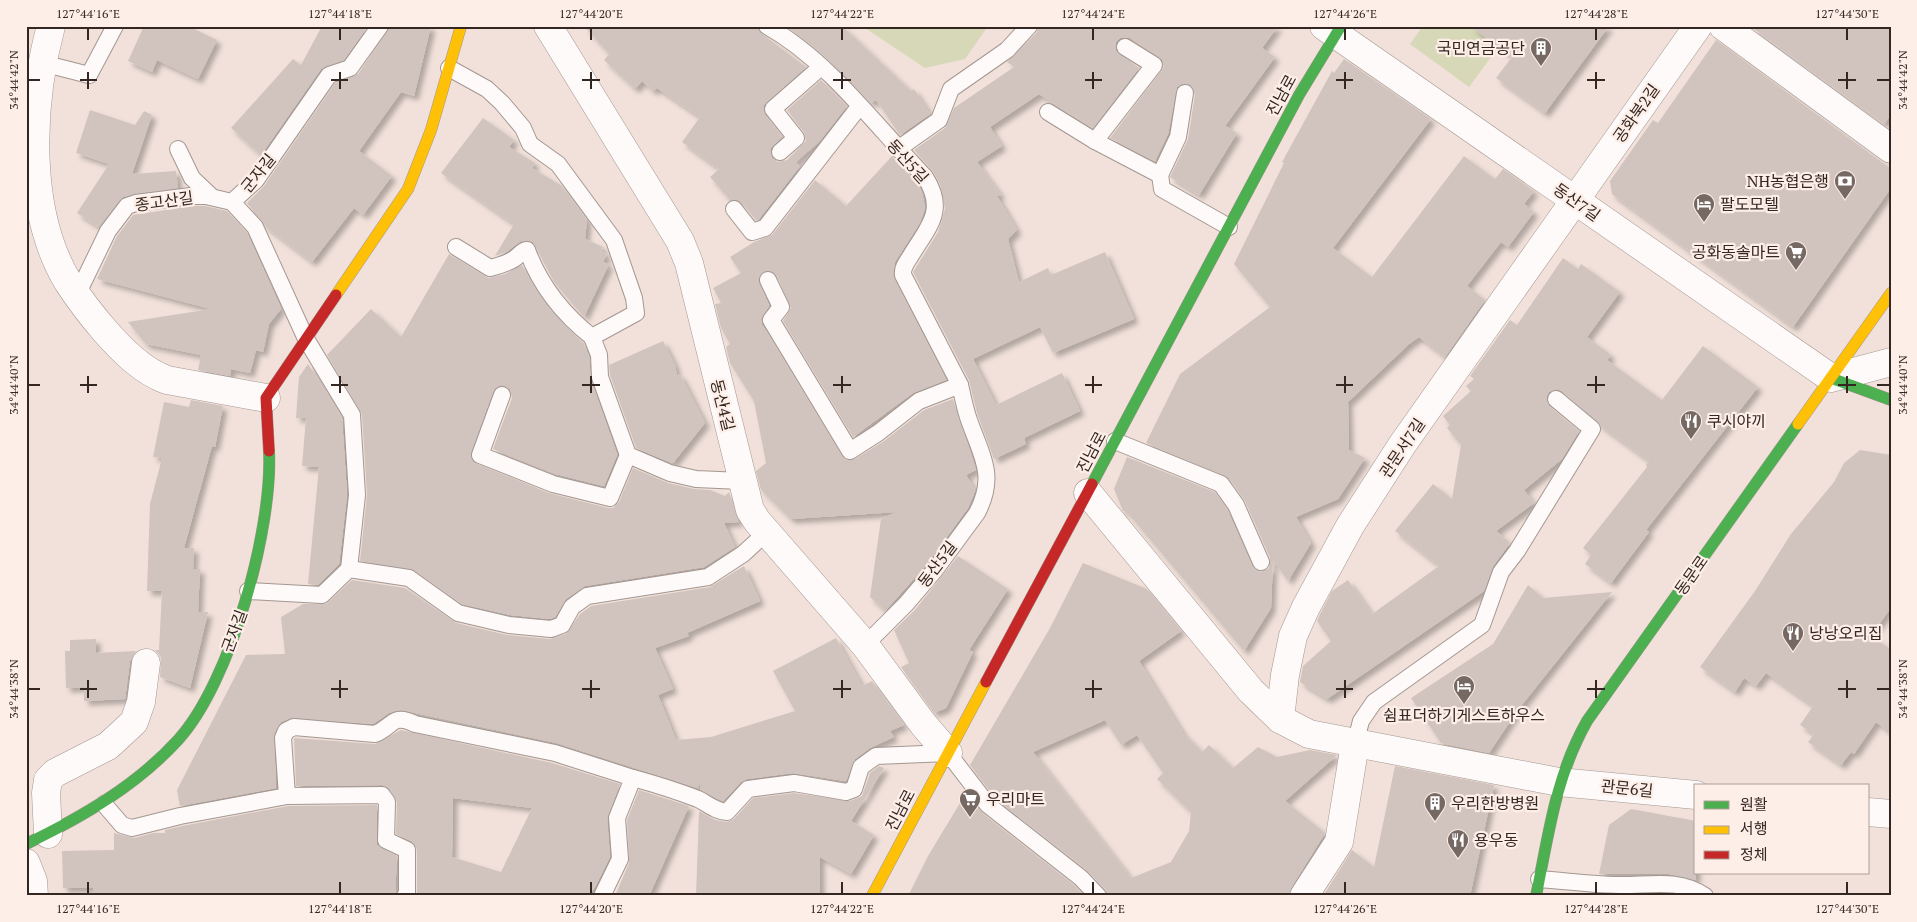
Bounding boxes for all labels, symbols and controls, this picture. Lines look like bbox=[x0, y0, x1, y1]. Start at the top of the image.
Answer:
text: 127°44'16"E bbox=[56, 6, 120, 21]
text: 127°44'18"E bbox=[308, 6, 372, 21]
text: 127°44'20"E bbox=[559, 6, 623, 21]
text: 127°44'22"E bbox=[810, 6, 874, 21]
text: 127°44'24"E bbox=[1061, 6, 1125, 21]
text: 127°44'26"E bbox=[1313, 6, 1377, 21]
text: 127°44'28"E bbox=[1564, 6, 1628, 21]
text: 127°44'30"E bbox=[1815, 6, 1879, 21]
building icon: 국민연금공단 bbox=[1529, 36, 1553, 67]
place label: 국민연금공단 bbox=[1437, 37, 1525, 59]
text: 34°44'42"N bbox=[6, 50, 21, 110]
text: 34°44'42"N bbox=[1895, 50, 1910, 110]
street label: 진남로 bbox=[1261, 70, 1301, 120]
street label: 공화북2길 bbox=[1608, 79, 1664, 147]
street label: 동산5길 bbox=[882, 134, 934, 188]
street label: 군자길 bbox=[236, 149, 280, 197]
bank icon: NH농협은행 bbox=[1833, 169, 1857, 200]
place label: NH농협은행 bbox=[1747, 170, 1829, 192]
street label: 동산7길 bbox=[1549, 178, 1605, 226]
street label: 종고산길 bbox=[133, 186, 195, 216]
hotel icon: 팔도모텔 bbox=[1692, 192, 1716, 223]
place label: 팔도모텔 bbox=[1720, 193, 1779, 215]
supermarket icon: 공화동솔마트 bbox=[1784, 240, 1808, 271]
place label: 공화동솔마트 bbox=[1692, 241, 1780, 263]
text: 34°44'40"N bbox=[6, 355, 21, 415]
text: 34°44'40"N bbox=[1895, 355, 1910, 415]
street label: 동산4길 bbox=[706, 377, 740, 433]
restaurant icon: 쿠시야끼 bbox=[1679, 409, 1703, 440]
place label: 쿠시야끼 bbox=[1707, 410, 1766, 432]
street label: 관문서7길 bbox=[1374, 414, 1430, 482]
street label: 진남로 bbox=[1071, 427, 1111, 477]
street label: 동산5길 bbox=[912, 536, 962, 592]
street label: 동문로 bbox=[1669, 550, 1713, 599]
street label: 군자길 bbox=[216, 606, 252, 656]
restaurant icon: 낭낭오리집 bbox=[1781, 621, 1805, 652]
place label: 낭낭오리집 bbox=[1809, 622, 1883, 644]
text: 34°44'38"N bbox=[6, 659, 21, 719]
text: 34°44'38"N bbox=[1895, 659, 1910, 719]
hotel icon: 쉼표더하기게스트하우스 bbox=[1452, 674, 1476, 705]
place label: 쉼표더하기게스트하우스 bbox=[1383, 704, 1545, 726]
street label: 관문6길 bbox=[1600, 774, 1654, 802]
legend bbox=[1694, 784, 1870, 874]
street label: 진남로 bbox=[880, 785, 920, 835]
supermarket icon: 우리마트 bbox=[958, 787, 982, 818]
place label: 우리마트 bbox=[986, 788, 1045, 810]
building icon: 우리한방병원 bbox=[1423, 791, 1447, 822]
place label: 우리한방병원 bbox=[1451, 792, 1539, 814]
text: 원활 bbox=[1740, 794, 1768, 814]
text: 서행 bbox=[1740, 818, 1768, 838]
restaurant icon: 용우동 bbox=[1446, 828, 1470, 859]
place label: 용우동 bbox=[1474, 829, 1518, 851]
text: 정체 bbox=[1740, 844, 1768, 864]
text: 127°44'16"E bbox=[56, 901, 120, 916]
text: 127°44'18"E bbox=[308, 901, 372, 916]
text: 127°44'20"E bbox=[559, 901, 623, 916]
text: 127°44'22"E bbox=[810, 901, 874, 916]
text: 127°44'24"E bbox=[1061, 901, 1125, 916]
text: 127°44'26"E bbox=[1313, 901, 1377, 916]
text: 127°44'28"E bbox=[1564, 901, 1628, 916]
text: 127°44'30"E bbox=[1815, 901, 1879, 916]

